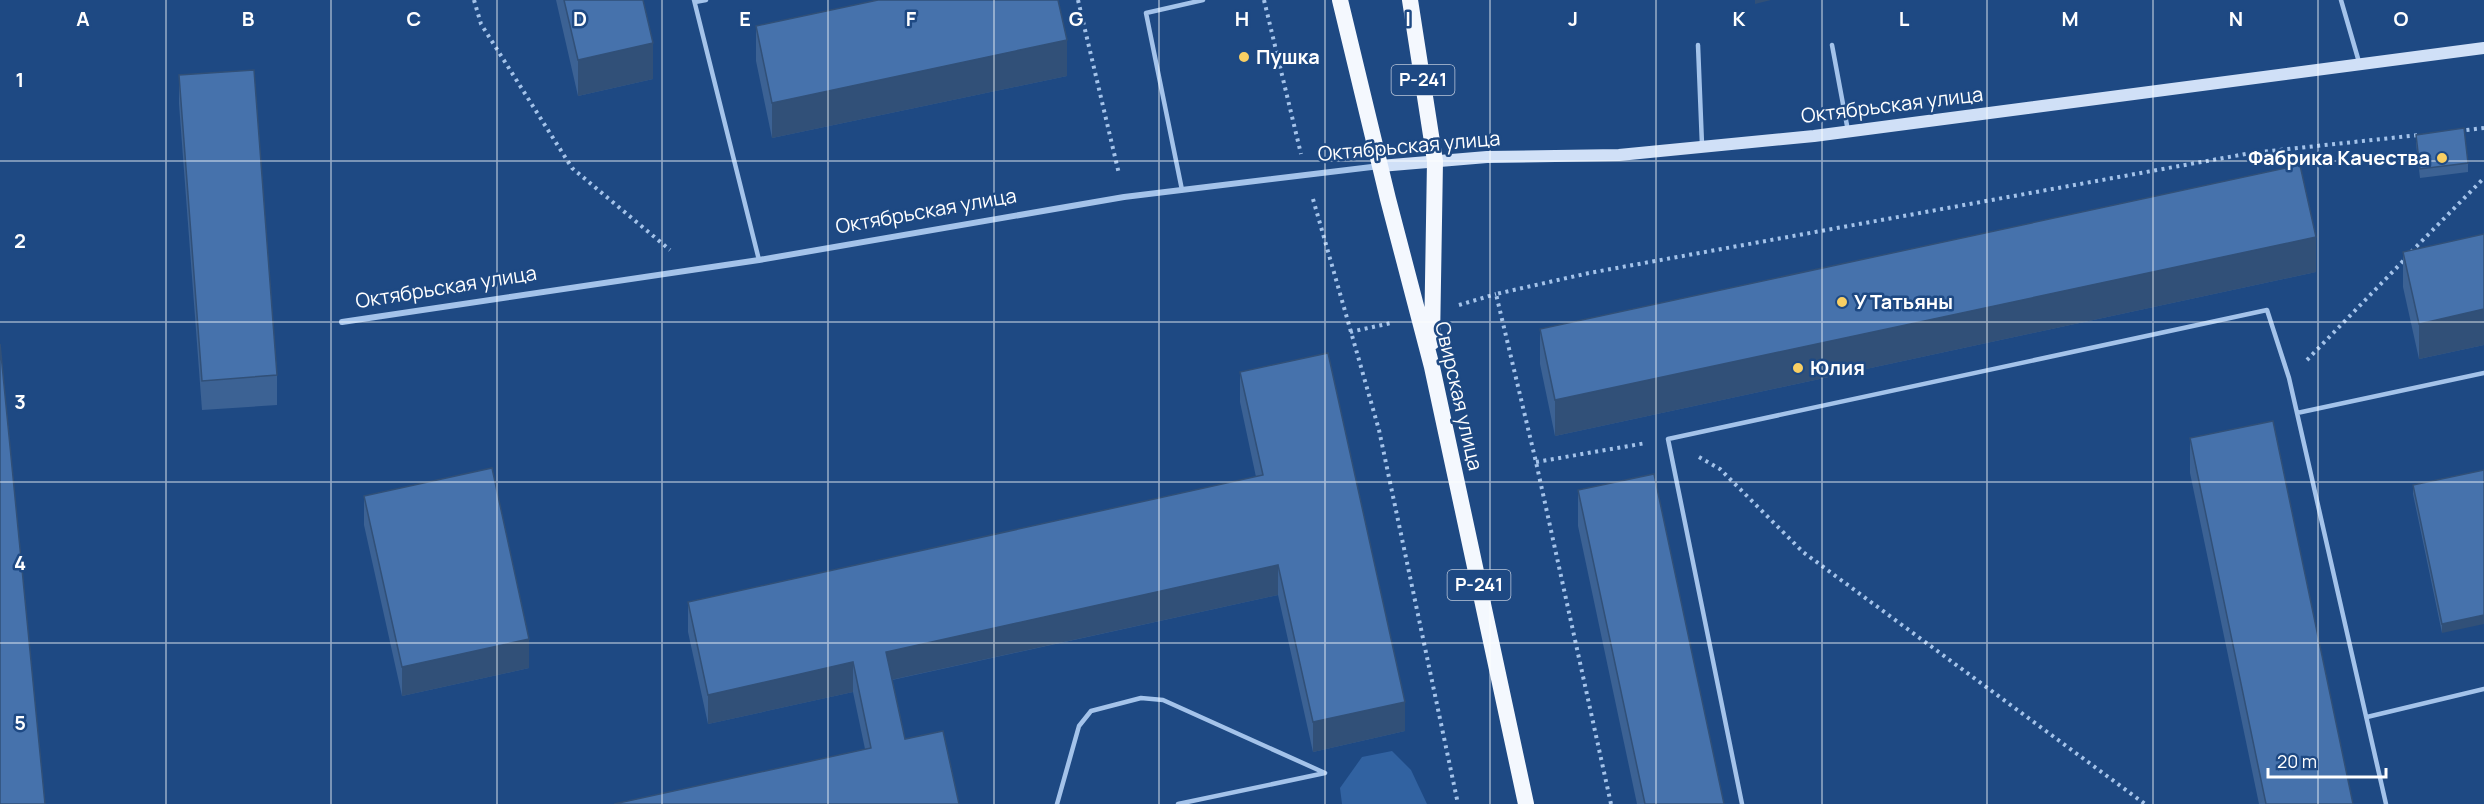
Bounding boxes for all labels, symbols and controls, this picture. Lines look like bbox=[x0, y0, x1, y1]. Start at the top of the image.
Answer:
text: A bbox=[76, 5, 90, 32]
text: B bbox=[242, 5, 255, 32]
text: C bbox=[407, 5, 421, 32]
text: D bbox=[573, 5, 587, 32]
text: E bbox=[739, 5, 751, 32]
text: F bbox=[906, 5, 917, 32]
text: G bbox=[1069, 5, 1084, 32]
text: H bbox=[1235, 5, 1249, 32]
text: I bbox=[1405, 5, 1411, 32]
text: J bbox=[1568, 5, 1578, 32]
text: K bbox=[1733, 5, 1746, 32]
text: L bbox=[1899, 5, 1910, 32]
text: M bbox=[2061, 5, 2079, 32]
text: N bbox=[2229, 5, 2243, 32]
text: O bbox=[2394, 5, 2409, 32]
place label: Пушка bbox=[1256, 43, 1320, 70]
marker: Пушка bbox=[1237, 50, 1251, 64]
road number: Р-241 bbox=[1392, 65, 1454, 95]
text: 1 bbox=[16, 66, 24, 93]
street label: Октябрьская улица bbox=[1799, 80, 1984, 129]
street label: Октябрьская улица bbox=[1317, 124, 1501, 167]
place label: Фабрика Качества bbox=[2248, 144, 2430, 171]
marker: Фабрика Качества bbox=[2435, 151, 2449, 165]
street label: Октябрьская улица bbox=[833, 181, 1018, 240]
text: 2 bbox=[14, 227, 26, 254]
street label: Октябрьская улица bbox=[353, 259, 538, 314]
place label: У Татьяны bbox=[1854, 288, 1953, 315]
marker: У Татьяны bbox=[1835, 295, 1849, 309]
street label: Свирская улица bbox=[1429, 319, 1490, 473]
place label: Юлия bbox=[1810, 354, 1865, 381]
marker: Юлия bbox=[1791, 361, 1805, 375]
text: 3 bbox=[14, 388, 26, 415]
text: 4 bbox=[14, 549, 26, 576]
road number: Р-241 bbox=[1448, 570, 1510, 600]
text: 5 bbox=[14, 709, 26, 736]
scale bar bbox=[2268, 741, 2386, 779]
text: 20 m bbox=[2277, 749, 2317, 773]

